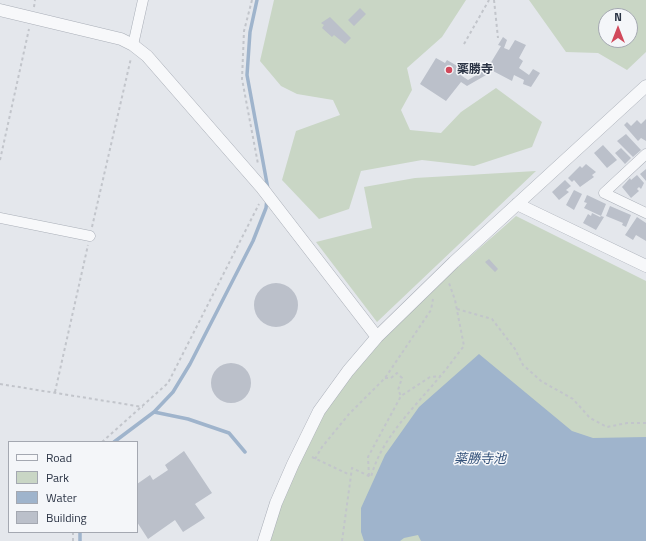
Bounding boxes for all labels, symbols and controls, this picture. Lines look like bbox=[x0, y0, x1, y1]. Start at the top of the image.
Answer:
north arrow bbox=[598, 8, 638, 48]
text: N bbox=[614, 9, 622, 25]
place label: 薬勝寺 bbox=[457, 63, 493, 77]
marker: 薬勝寺 bbox=[444, 65, 454, 75]
legend bbox=[8, 441, 138, 533]
text: Road bbox=[46, 448, 72, 467]
water label: 薬勝寺池 bbox=[454, 452, 506, 468]
text: Park bbox=[46, 468, 69, 487]
text: Water bbox=[46, 488, 77, 507]
text: Building bbox=[46, 508, 87, 527]

